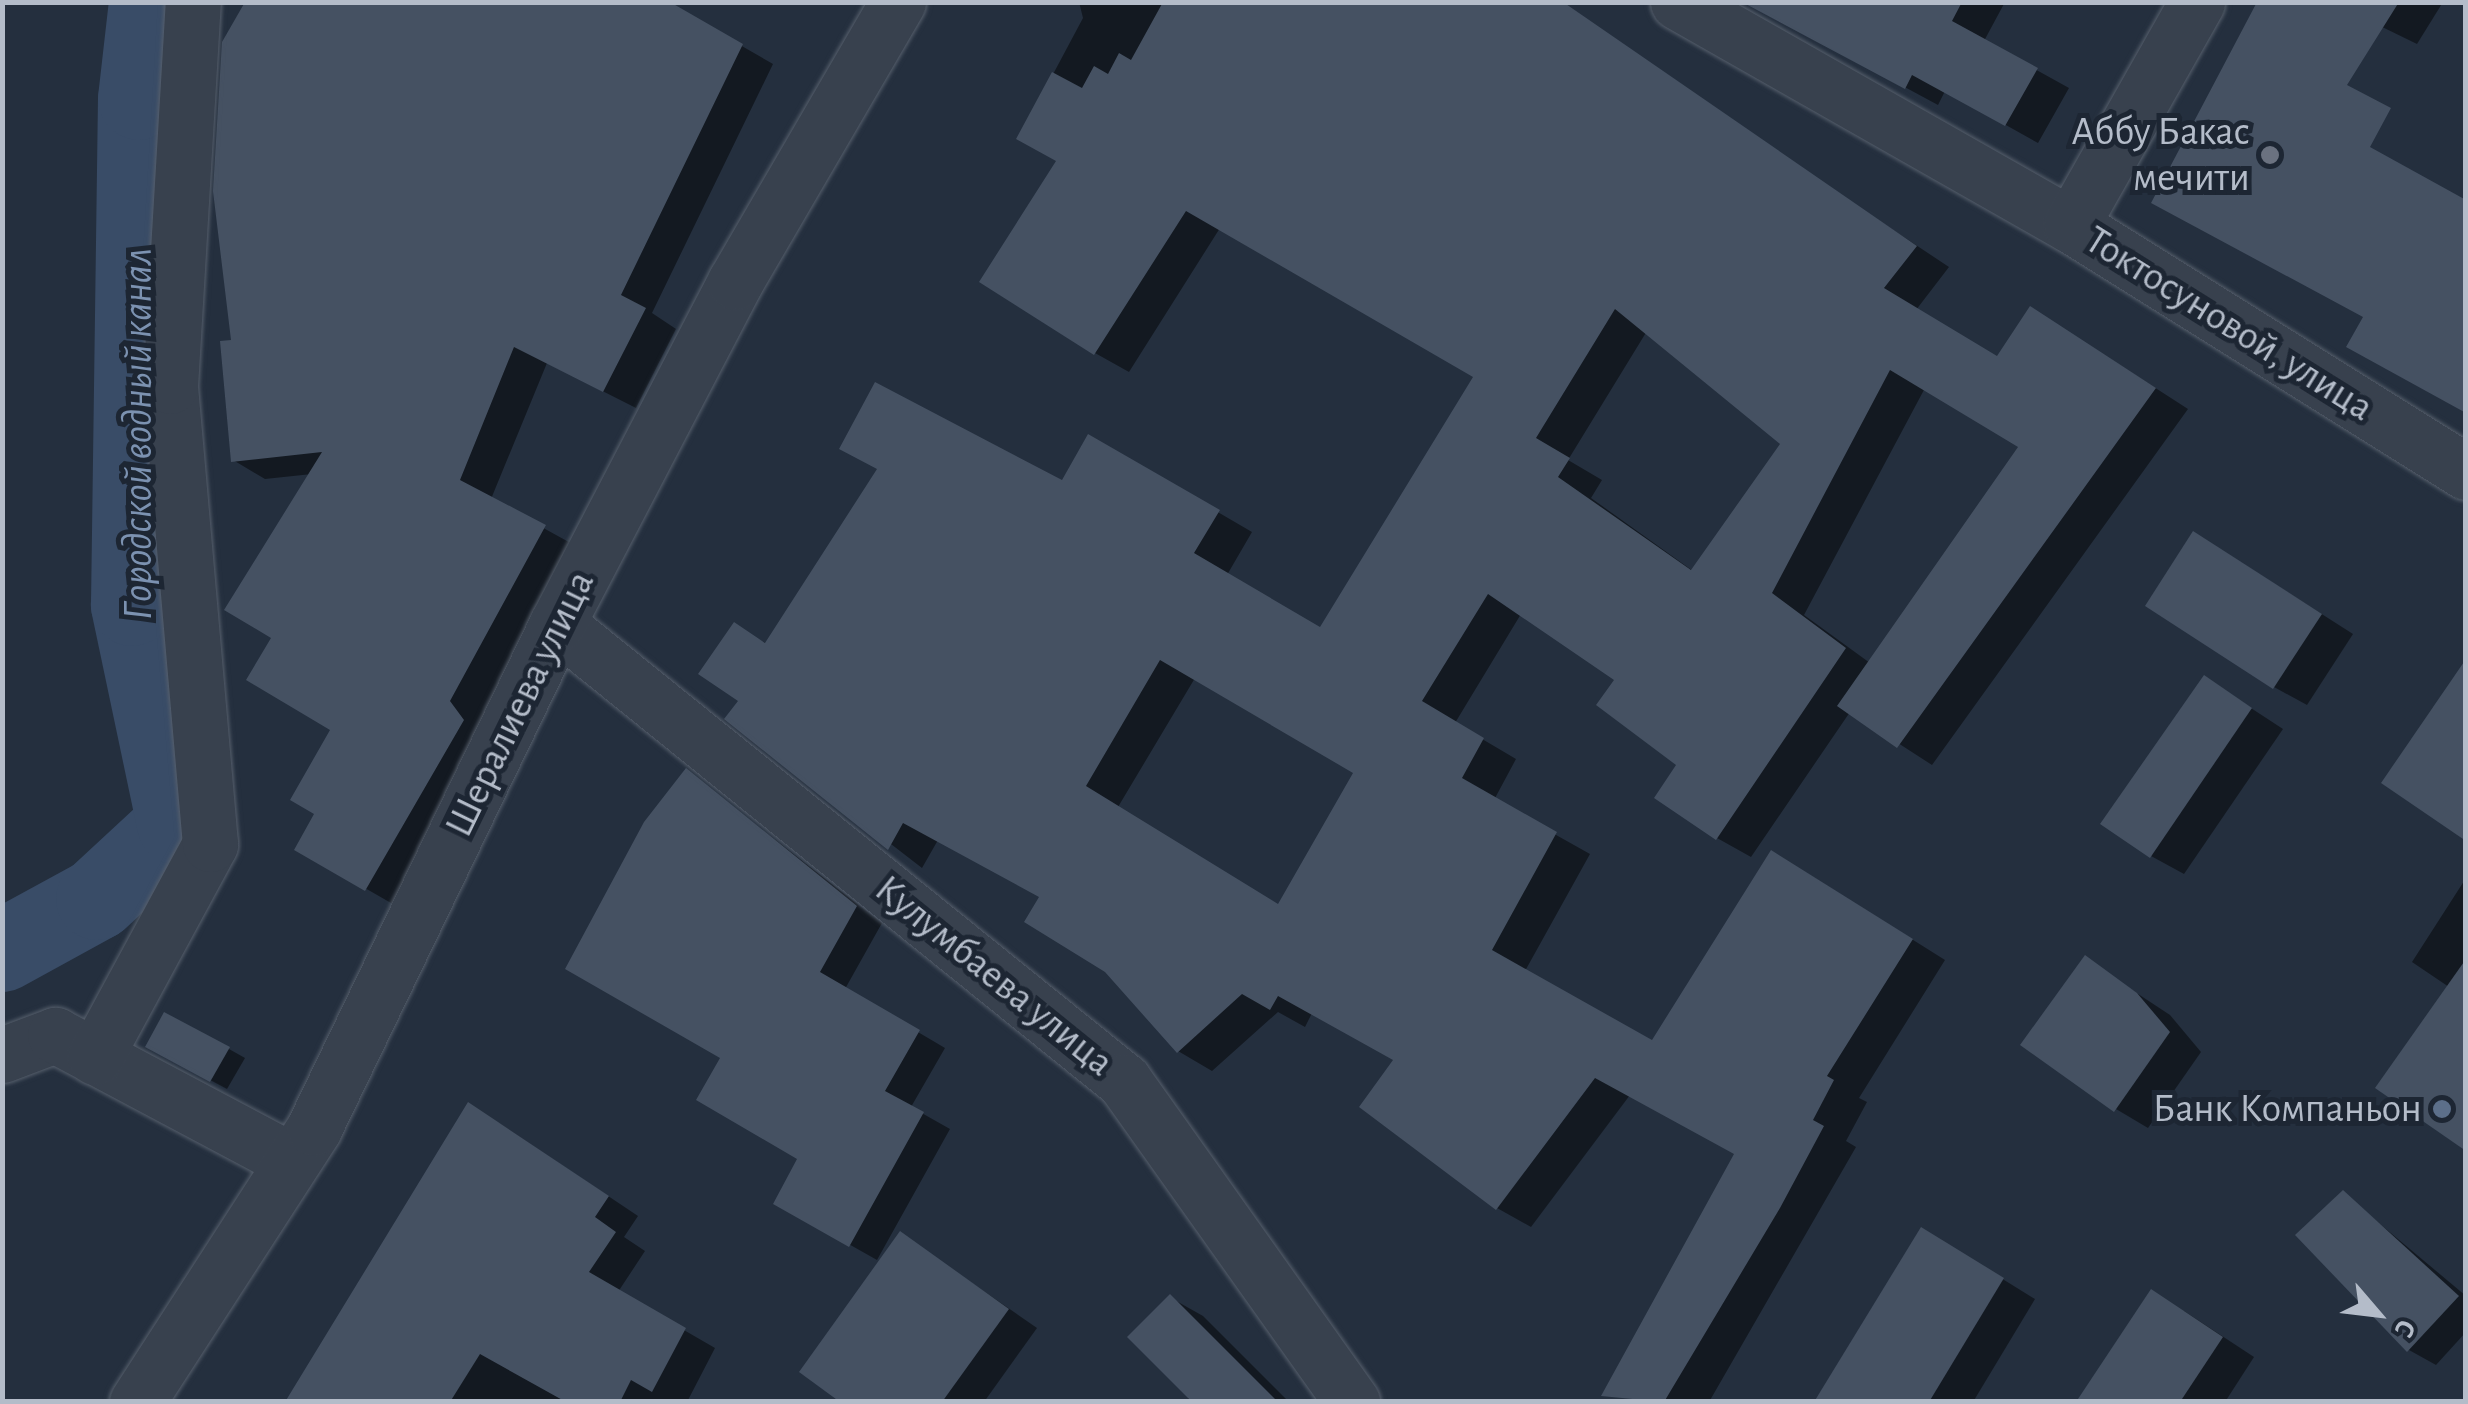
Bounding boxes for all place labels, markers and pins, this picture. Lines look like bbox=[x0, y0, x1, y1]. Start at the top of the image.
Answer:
place label: Аббу Бакас мечити bbox=[2071, 108, 2250, 202]
marker: Аббу Бакас мечити bbox=[2259, 144, 2281, 166]
place label: Банк Компаньон bbox=[2153, 1085, 2422, 1133]
marker: Банк Компаньон bbox=[2431, 1098, 2453, 1120]

